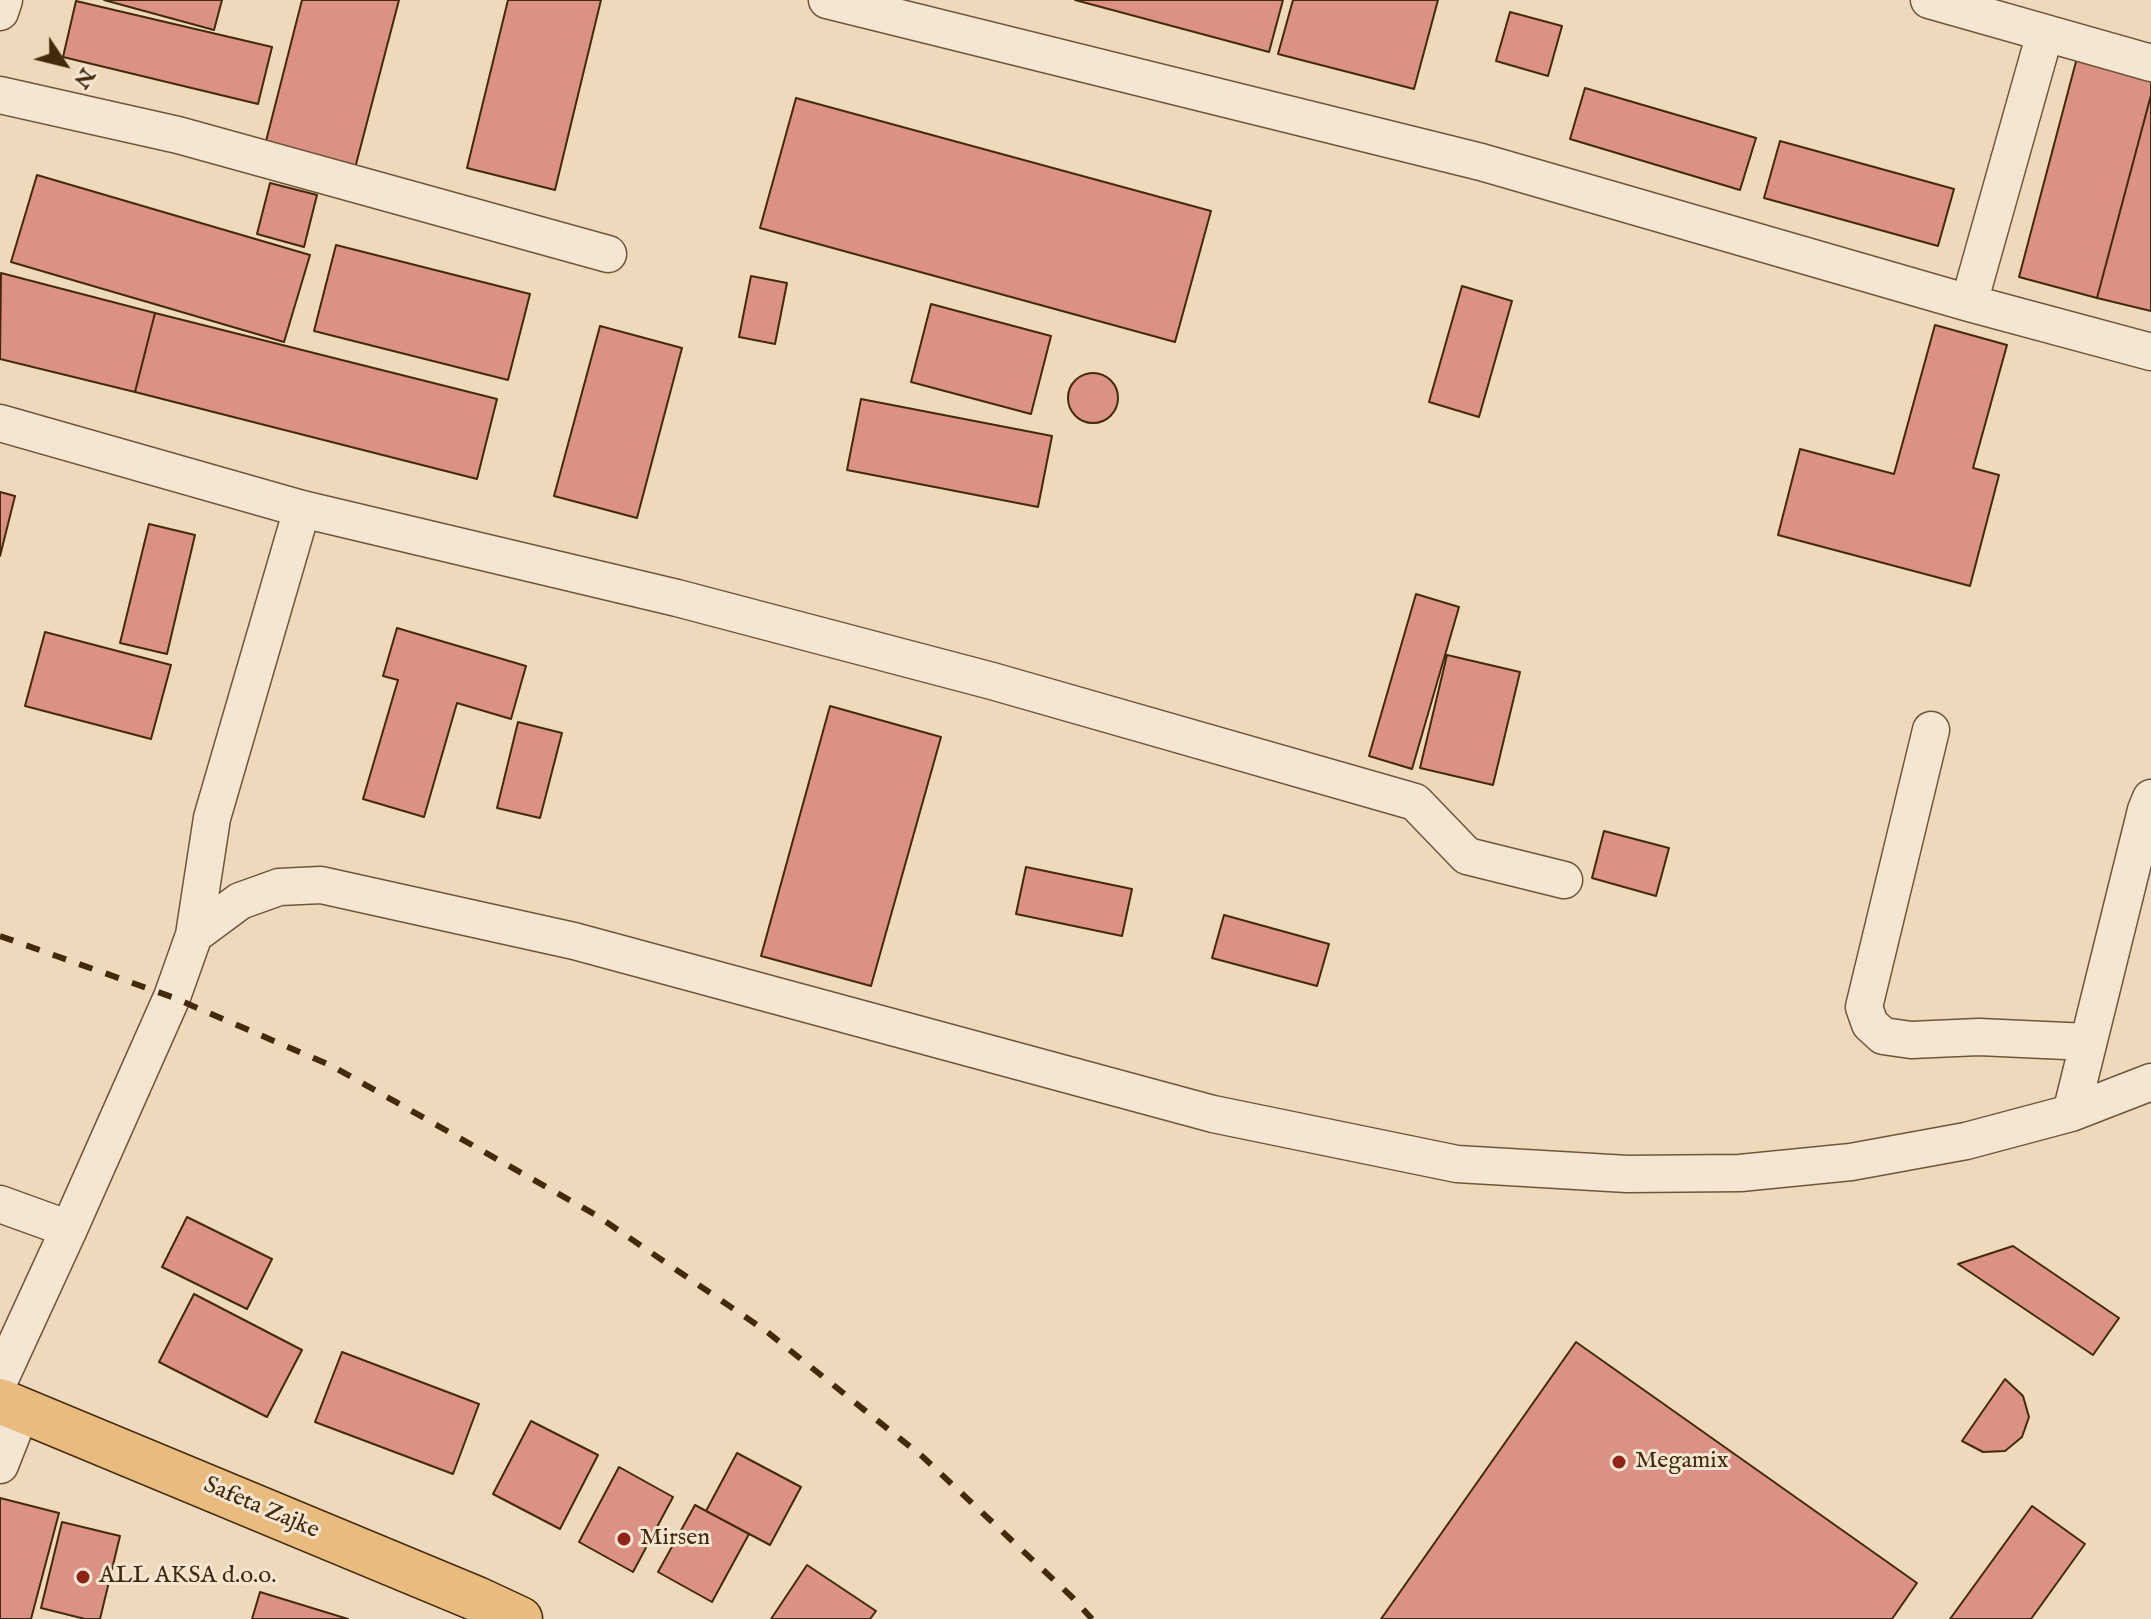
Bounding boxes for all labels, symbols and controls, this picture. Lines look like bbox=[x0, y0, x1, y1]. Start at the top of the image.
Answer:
north arrow bbox=[24, 24, 104, 104]
text: N bbox=[67, 62, 101, 94]
place label: Megamix bbox=[1635, 1448, 1728, 1476]
marker: Megamix bbox=[1610, 1453, 1628, 1471]
street label: Safeta Zajke bbox=[199, 1472, 323, 1546]
place label: Mirsen bbox=[640, 1525, 710, 1553]
marker: Mirsen bbox=[615, 1530, 633, 1548]
place label: ALL AKSA d.o.o. bbox=[99, 1563, 276, 1591]
marker: ALL AKSA d.o.o. bbox=[74, 1568, 92, 1586]

